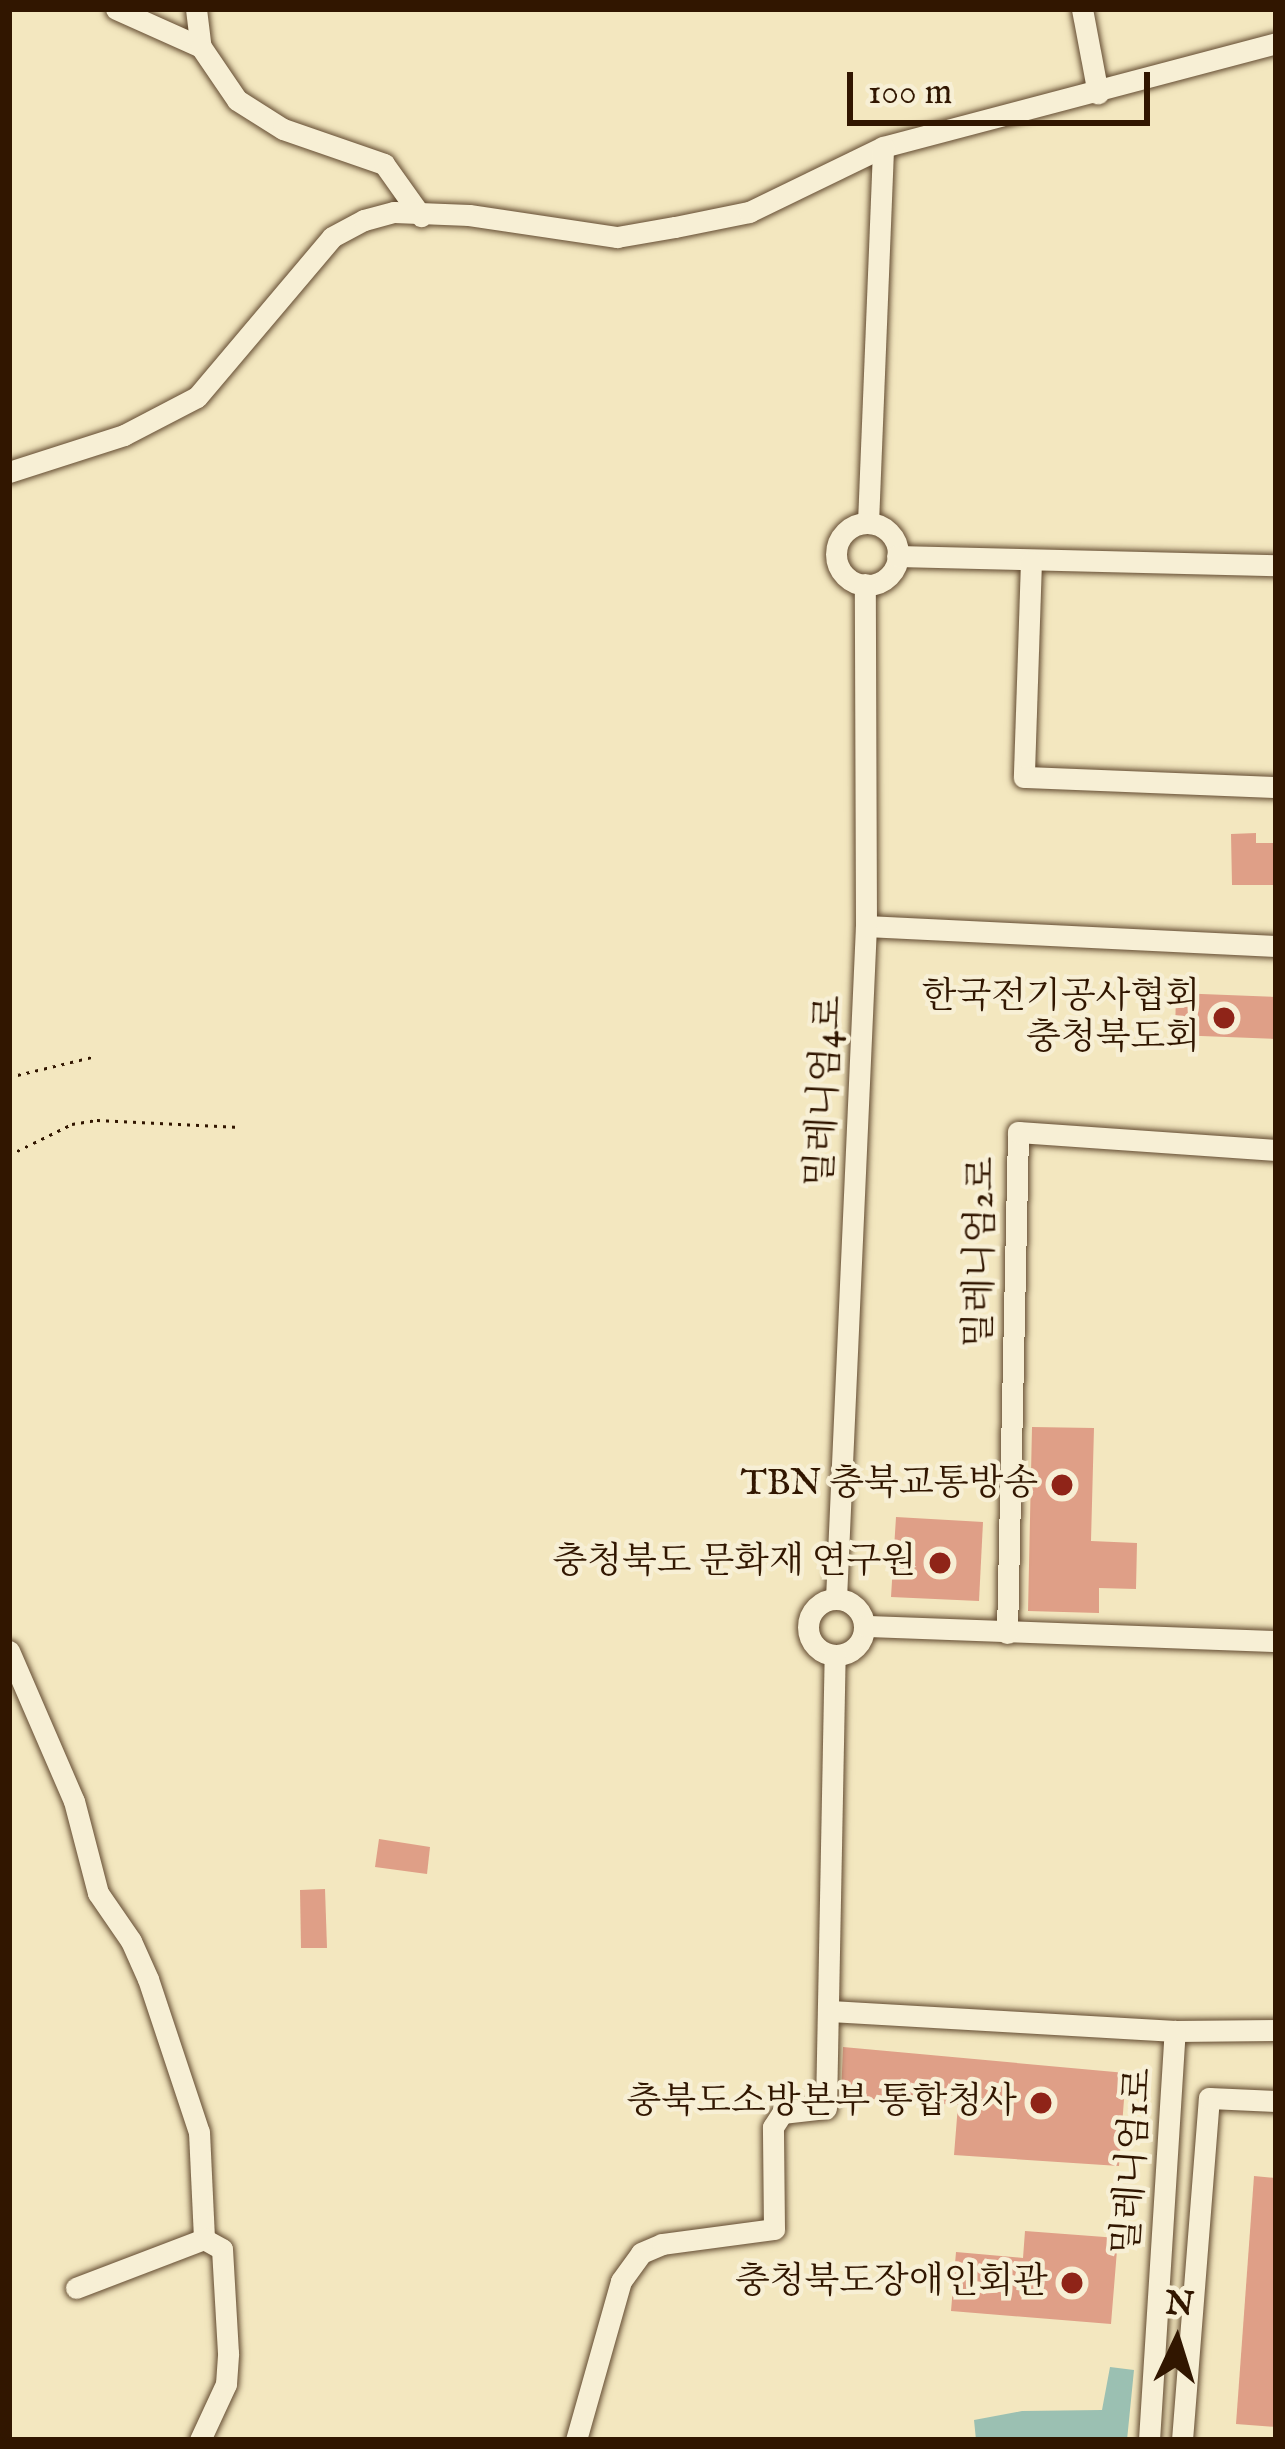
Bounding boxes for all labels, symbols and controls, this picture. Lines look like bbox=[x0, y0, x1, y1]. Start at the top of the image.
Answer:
scale bar bbox=[853, 48, 1156, 122]
text: 100 m bbox=[868, 70, 952, 116]
place label: 한국전기공사협회 충청북도회 bbox=[922, 975, 1200, 1060]
street label: 밀레니엄4로 bbox=[799, 994, 853, 1188]
marker: 한국전기공사협회 충청북도회 bbox=[1211, 1005, 1237, 1031]
street label: 밀레니엄2로 bbox=[959, 1156, 1005, 1348]
place label: TBN 충북교통방송 bbox=[741, 1463, 1038, 1507]
marker: TBN 충북교통방송 bbox=[1049, 1472, 1075, 1498]
place label: 충청북도 문화재 연구원 bbox=[553, 1541, 916, 1585]
marker: 충청북도 문화재 연구원 bbox=[927, 1550, 953, 1576]
street label: 밀레니엄1로 bbox=[1106, 2066, 1162, 2256]
place label: 충북도소방본부 통합청사 bbox=[627, 2081, 1017, 2125]
marker: 충북도소방본부 통합청사 bbox=[1028, 2090, 1054, 2116]
place label: 충청북도장애인회관 bbox=[735, 2261, 1048, 2305]
marker: 충청북도장애인회관 bbox=[1059, 2270, 1085, 2296]
north arrow bbox=[1117, 2281, 1237, 2401]
text: N bbox=[1164, 2283, 1195, 2327]

